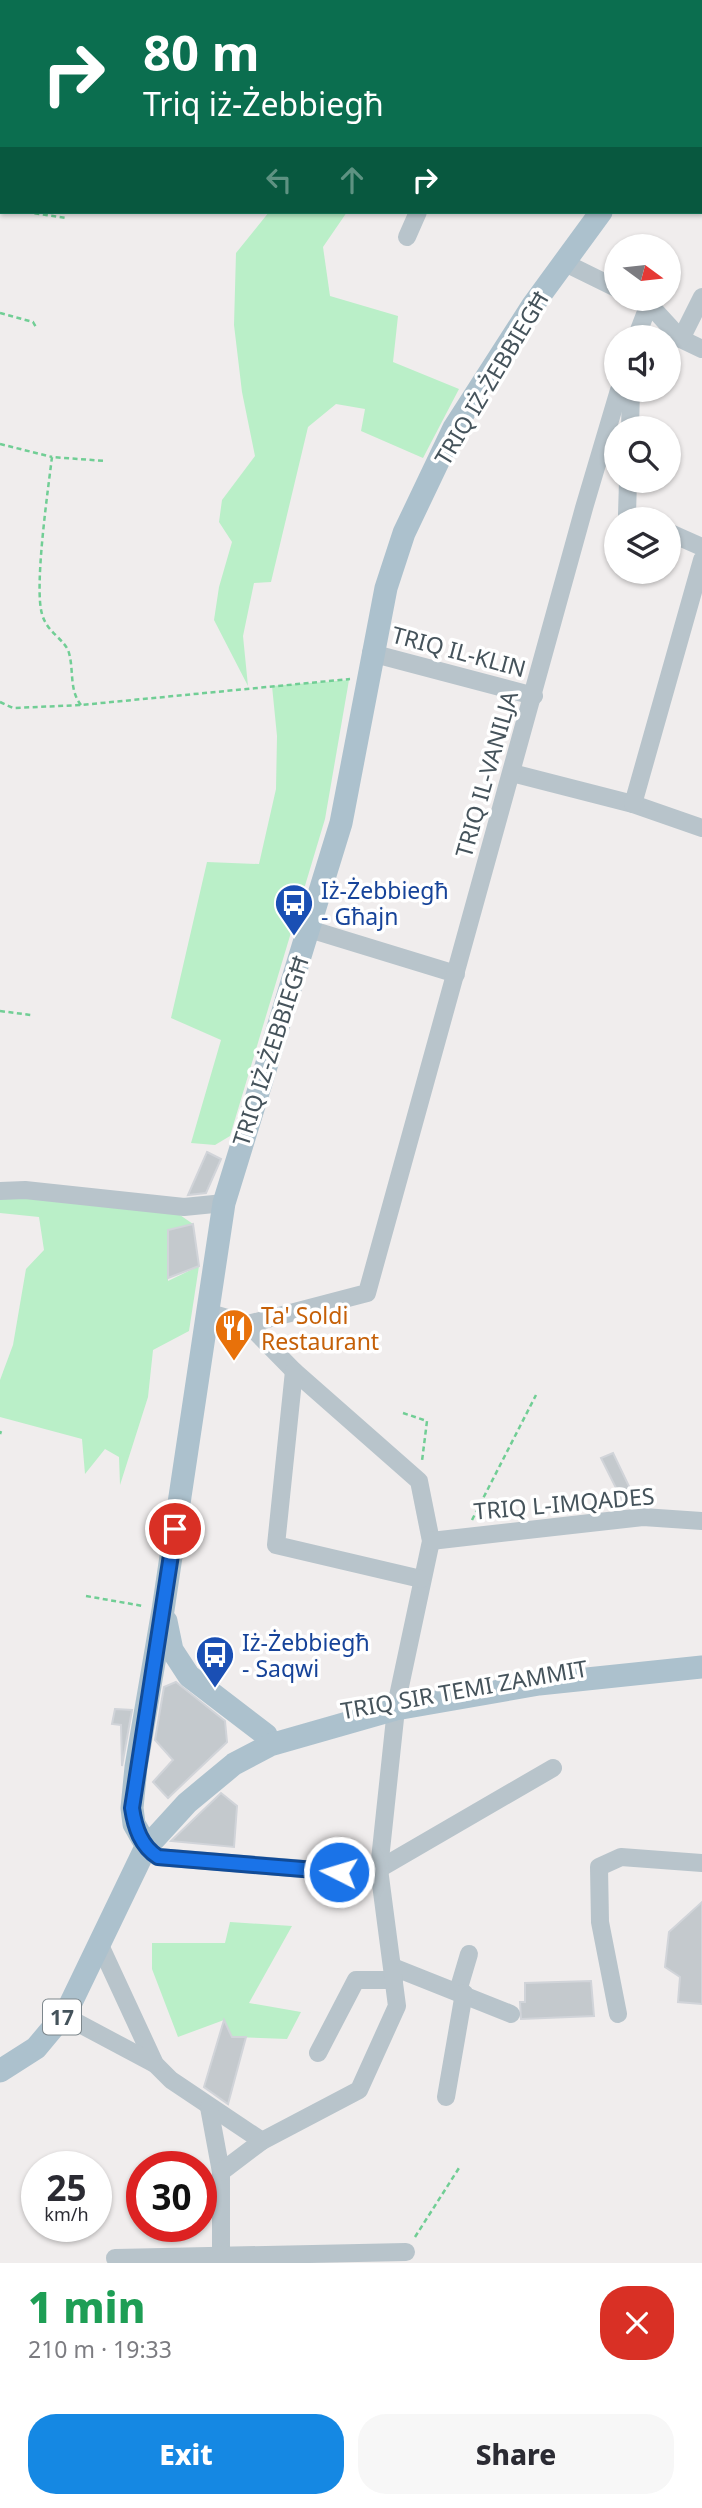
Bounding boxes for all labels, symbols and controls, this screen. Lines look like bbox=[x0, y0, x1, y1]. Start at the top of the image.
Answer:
text: 80 m bbox=[143, 19, 260, 85]
icon: right bbox=[28, 28, 119, 119]
text: Triq iż-Żebbiegħ bbox=[143, 82, 384, 125]
icon: left bbox=[260, 161, 298, 199]
icon: ahead bbox=[333, 161, 371, 199]
icon: right bbox=[406, 161, 444, 199]
north arrow bbox=[604, 234, 681, 312]
map controls bbox=[604, 234, 681, 584]
street label: TRIQ IŻ-ŻEBBIEGĦ bbox=[426, 284, 556, 471]
button: sound bbox=[604, 325, 681, 402]
button: search bbox=[604, 416, 681, 493]
button: layers bbox=[604, 507, 681, 584]
street label: TRIQ IL-KLIN bbox=[388, 618, 530, 684]
street label: TRIQ IL-VANILJA bbox=[447, 687, 525, 861]
place label: Iż-Żebbiegħ - Għajn bbox=[321, 874, 449, 932]
bus stop icon: Iż-Żebbiegħ - Għajn bbox=[273, 882, 315, 937]
street label: TRIQ IŻ-ŻEBBIEGĦ bbox=[224, 951, 316, 1150]
place label: Ta' Soldi Restaurant bbox=[261, 1299, 379, 1357]
restaurant icon: Ta' Soldi Restaurant bbox=[213, 1307, 255, 1362]
street label: TRIQ L-IMQADES bbox=[472, 1479, 656, 1527]
pin bbox=[145, 1499, 205, 1559]
icon: arrive bbox=[156, 1510, 194, 1548]
place label: Iż-Żebbiegħ - Saqwi bbox=[242, 1626, 370, 1684]
bus stop icon: Iż-Żebbiegħ - Saqwi bbox=[194, 1634, 236, 1689]
street label: TRIQ SIR TEMI ZAMMIT bbox=[338, 1652, 590, 1726]
position arrow bbox=[302, 1835, 376, 1909]
road number: 17 bbox=[43, 2000, 81, 2035]
speed limit sign: 30 bbox=[126, 2151, 217, 2242]
text: 25 bbox=[46, 2164, 87, 2211]
text: km/h bbox=[44, 2202, 89, 2226]
text: 1 min bbox=[28, 2278, 145, 2335]
button: close bbox=[600, 2286, 674, 2360]
text: 210 m · 19:33 bbox=[28, 2333, 172, 2365]
button: Exit bbox=[28, 2414, 344, 2494]
button: Share bbox=[358, 2414, 674, 2494]

